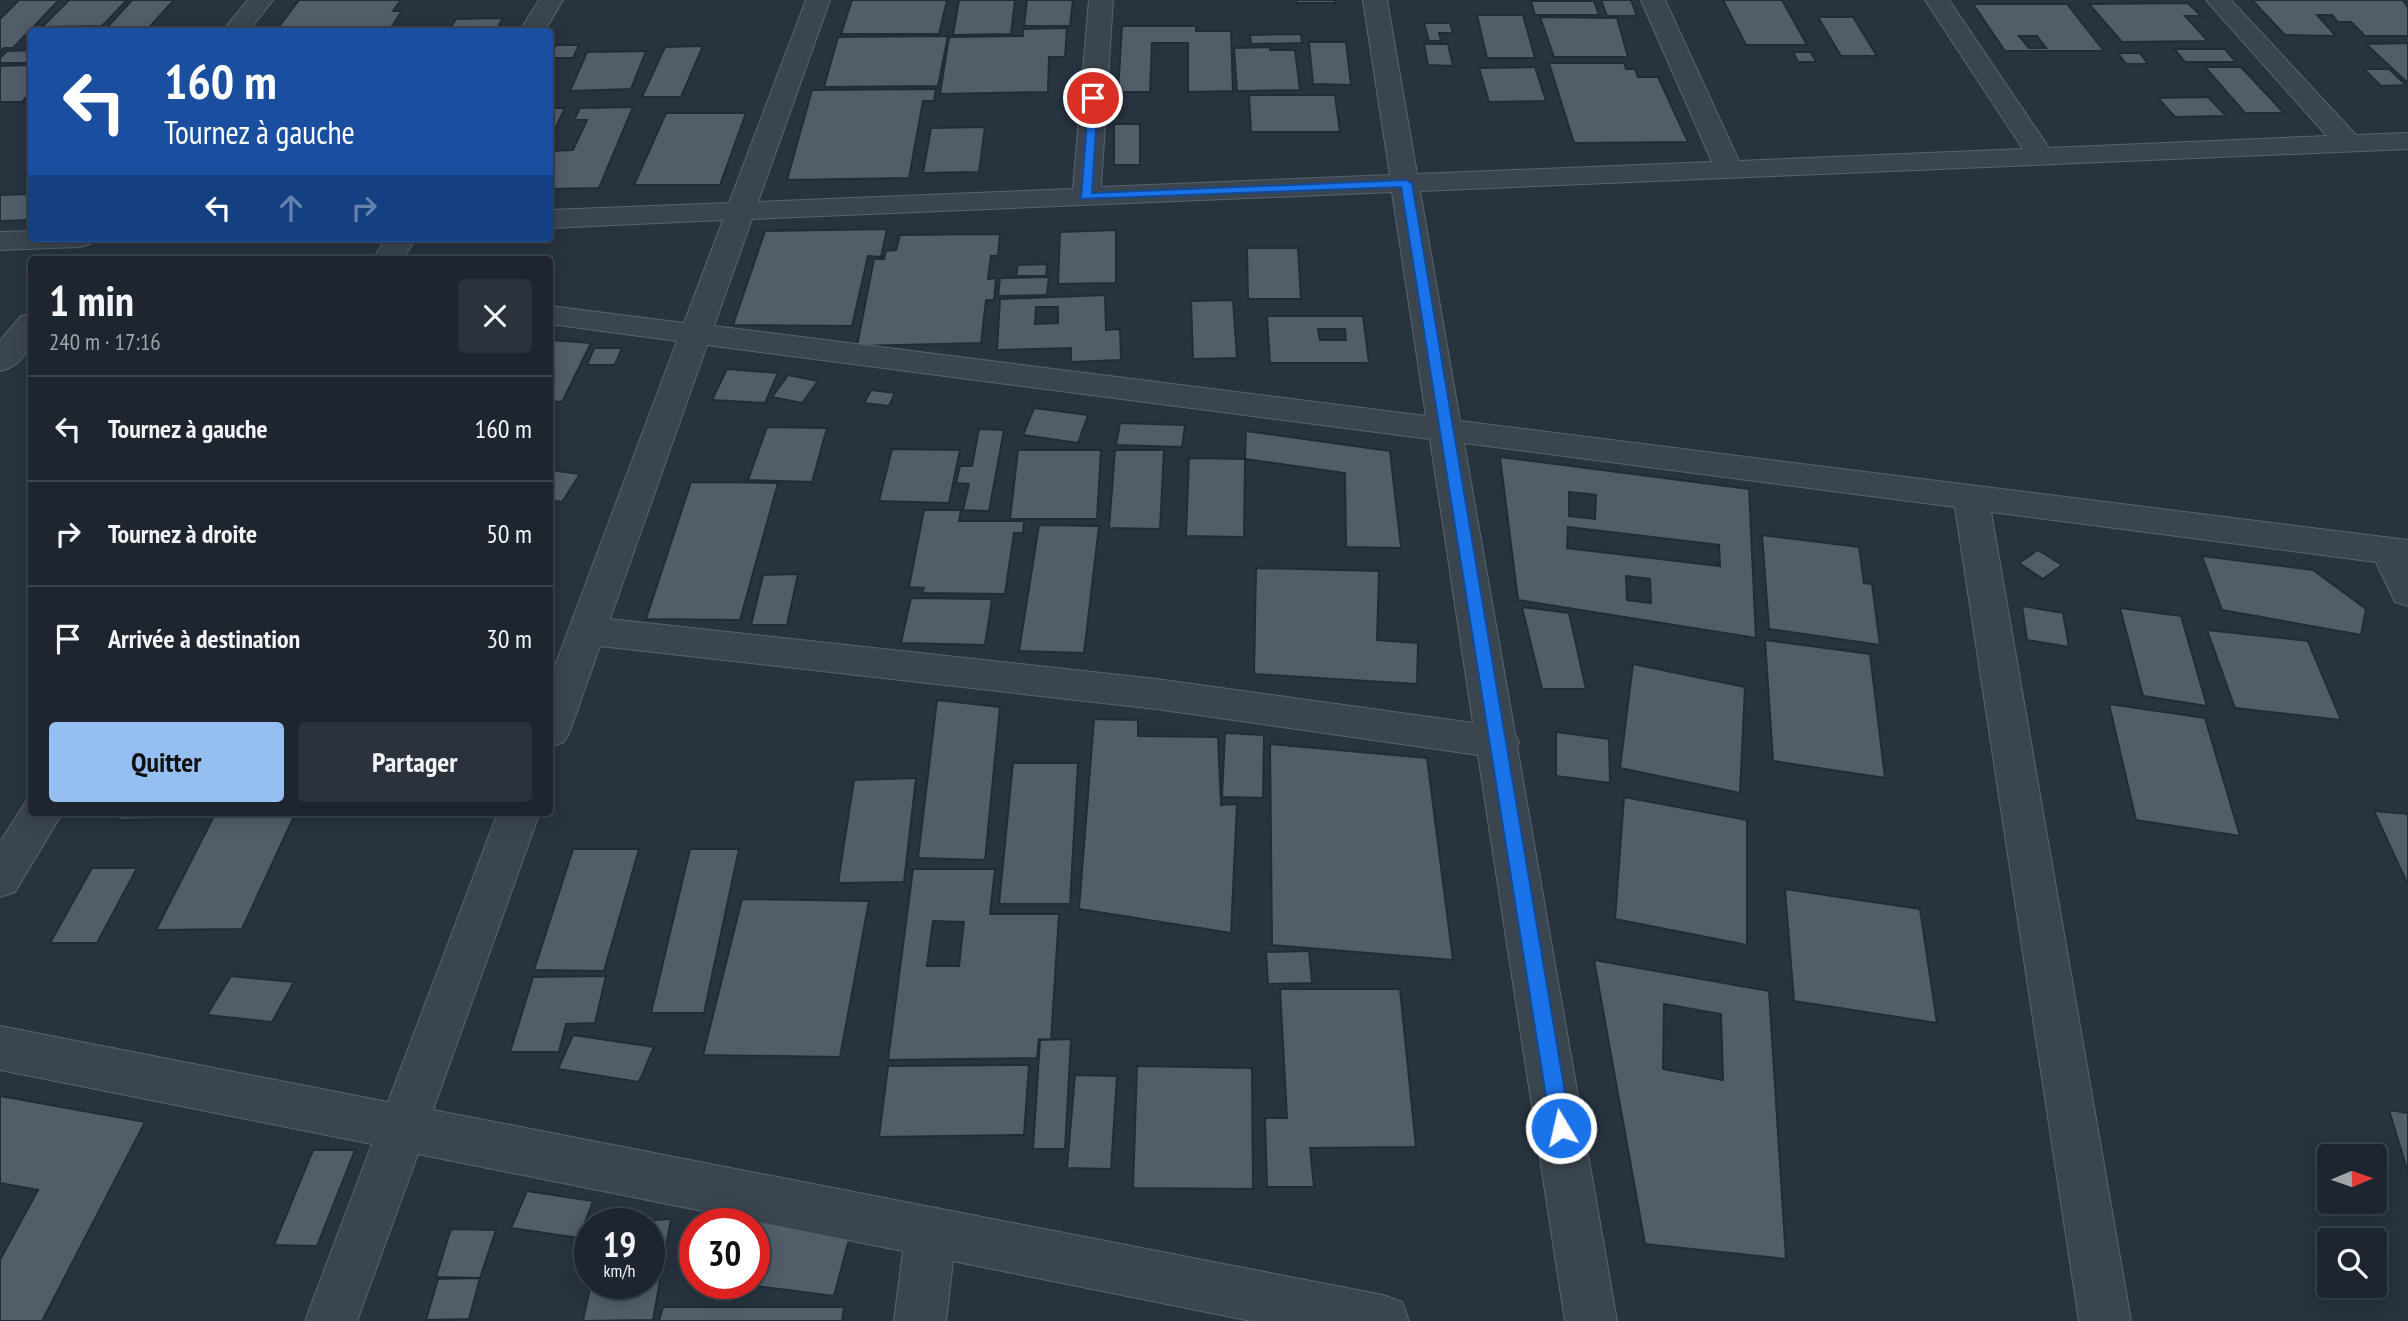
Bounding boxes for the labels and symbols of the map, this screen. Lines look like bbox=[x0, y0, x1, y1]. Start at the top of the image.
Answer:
pin bbox=[1063, 68, 1123, 128]
position arrow bbox=[1524, 1091, 1598, 1165]
north arrow bbox=[2317, 1144, 2387, 1214]
speed limit sign: 30 bbox=[679, 1208, 770, 1299]

